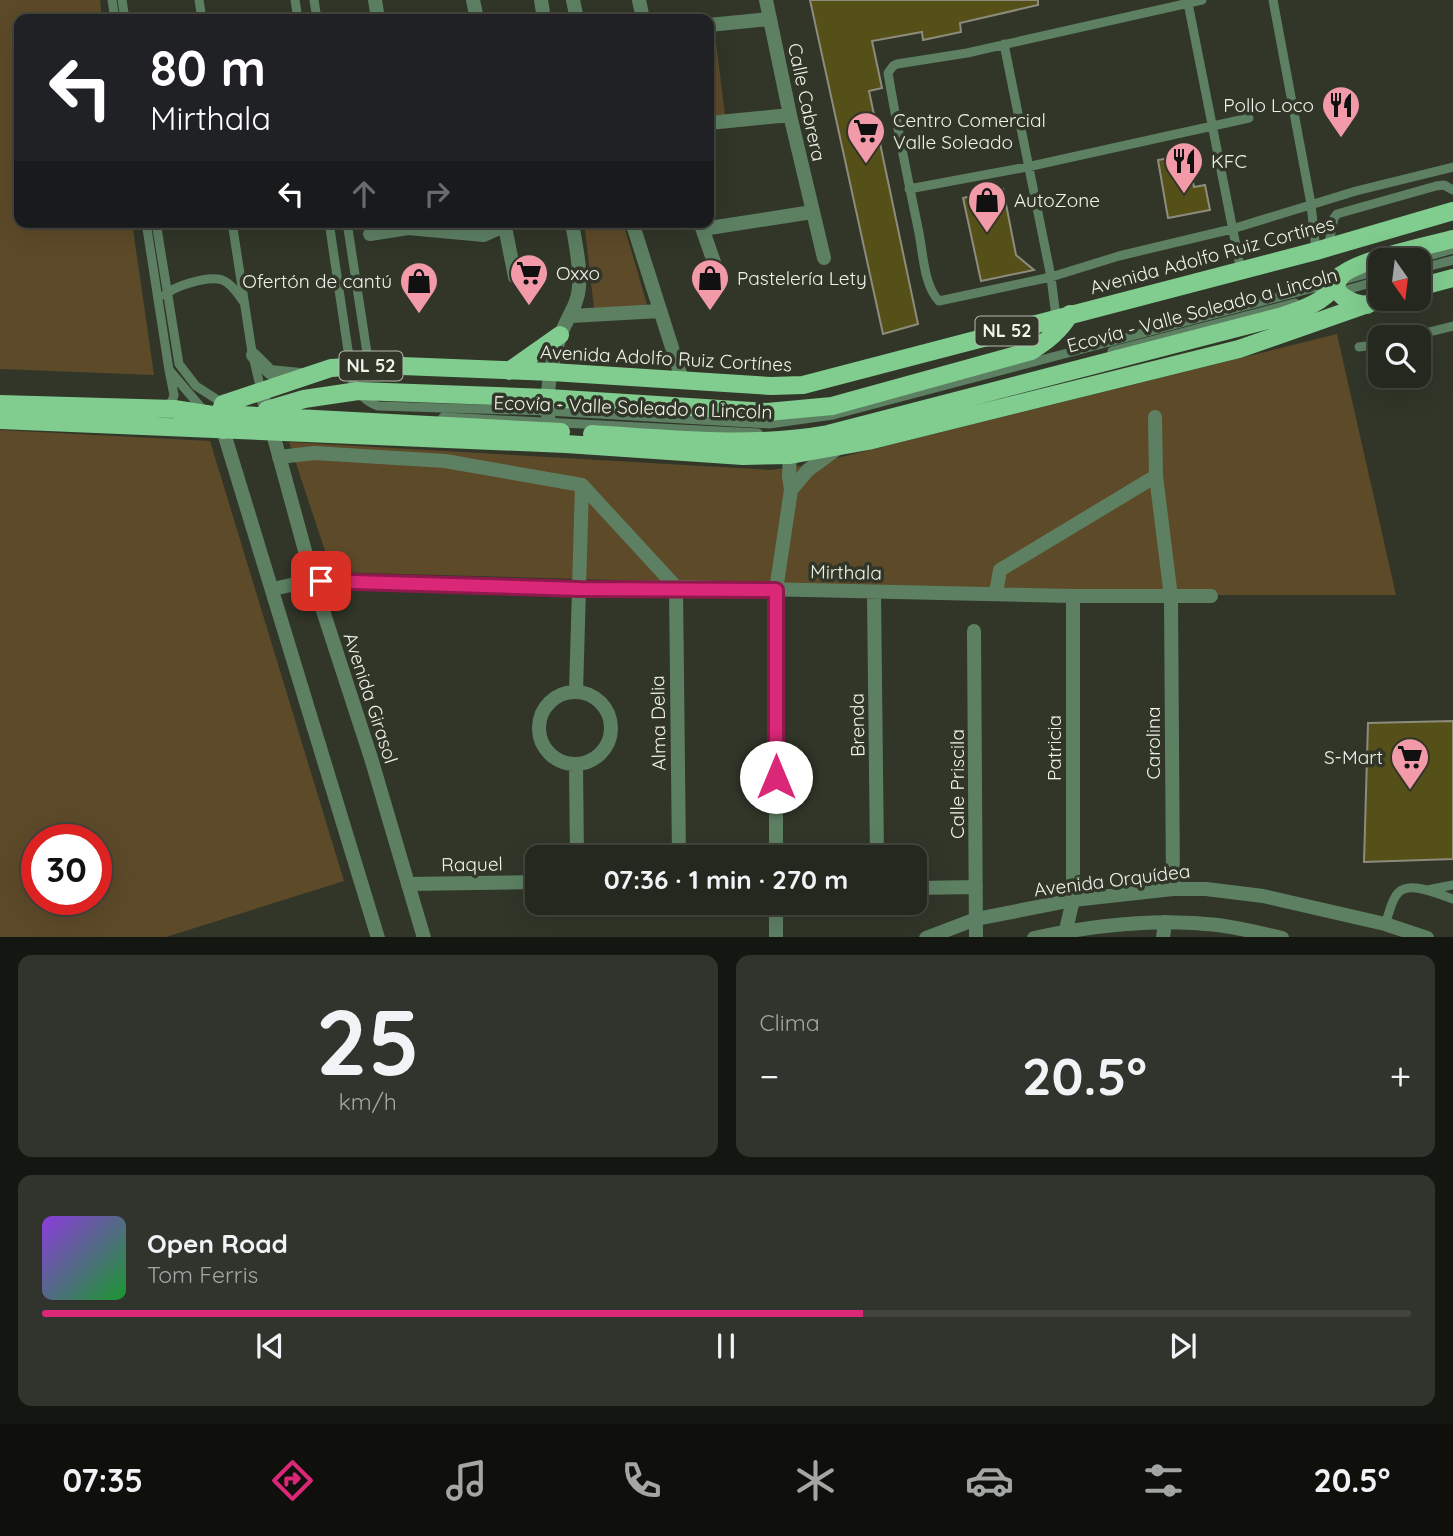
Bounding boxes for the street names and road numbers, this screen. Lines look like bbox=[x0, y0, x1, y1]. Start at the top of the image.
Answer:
street label: Calle Cabrera bbox=[783, 41, 831, 163]
street label: Avenida Adolfo Ruiz Cortínes bbox=[1087, 211, 1337, 299]
street label: Ecovía - Valle Soleado a Lincoln bbox=[1064, 262, 1340, 358]
road number: NL 52 bbox=[976, 316, 1038, 346]
street label: Avenida Adolfo Ruiz Cortínes bbox=[539, 339, 793, 377]
road number: NL 52 bbox=[340, 352, 402, 380]
street label: Ecovía - Valle Soleado a Lincoln bbox=[493, 390, 773, 424]
street label: Mirthala bbox=[810, 559, 882, 585]
street label: Avenida Girasol bbox=[339, 629, 403, 767]
street label: Alma Delia bbox=[645, 675, 671, 771]
street label: Brenda bbox=[844, 693, 870, 757]
street label: Carolina bbox=[1141, 706, 1165, 780]
street label: Patricia bbox=[1042, 715, 1066, 781]
street label: Calle Priscila bbox=[945, 729, 969, 839]
street label: Raquel bbox=[441, 851, 503, 877]
street label: Avenida Orquídea bbox=[1032, 858, 1192, 902]

